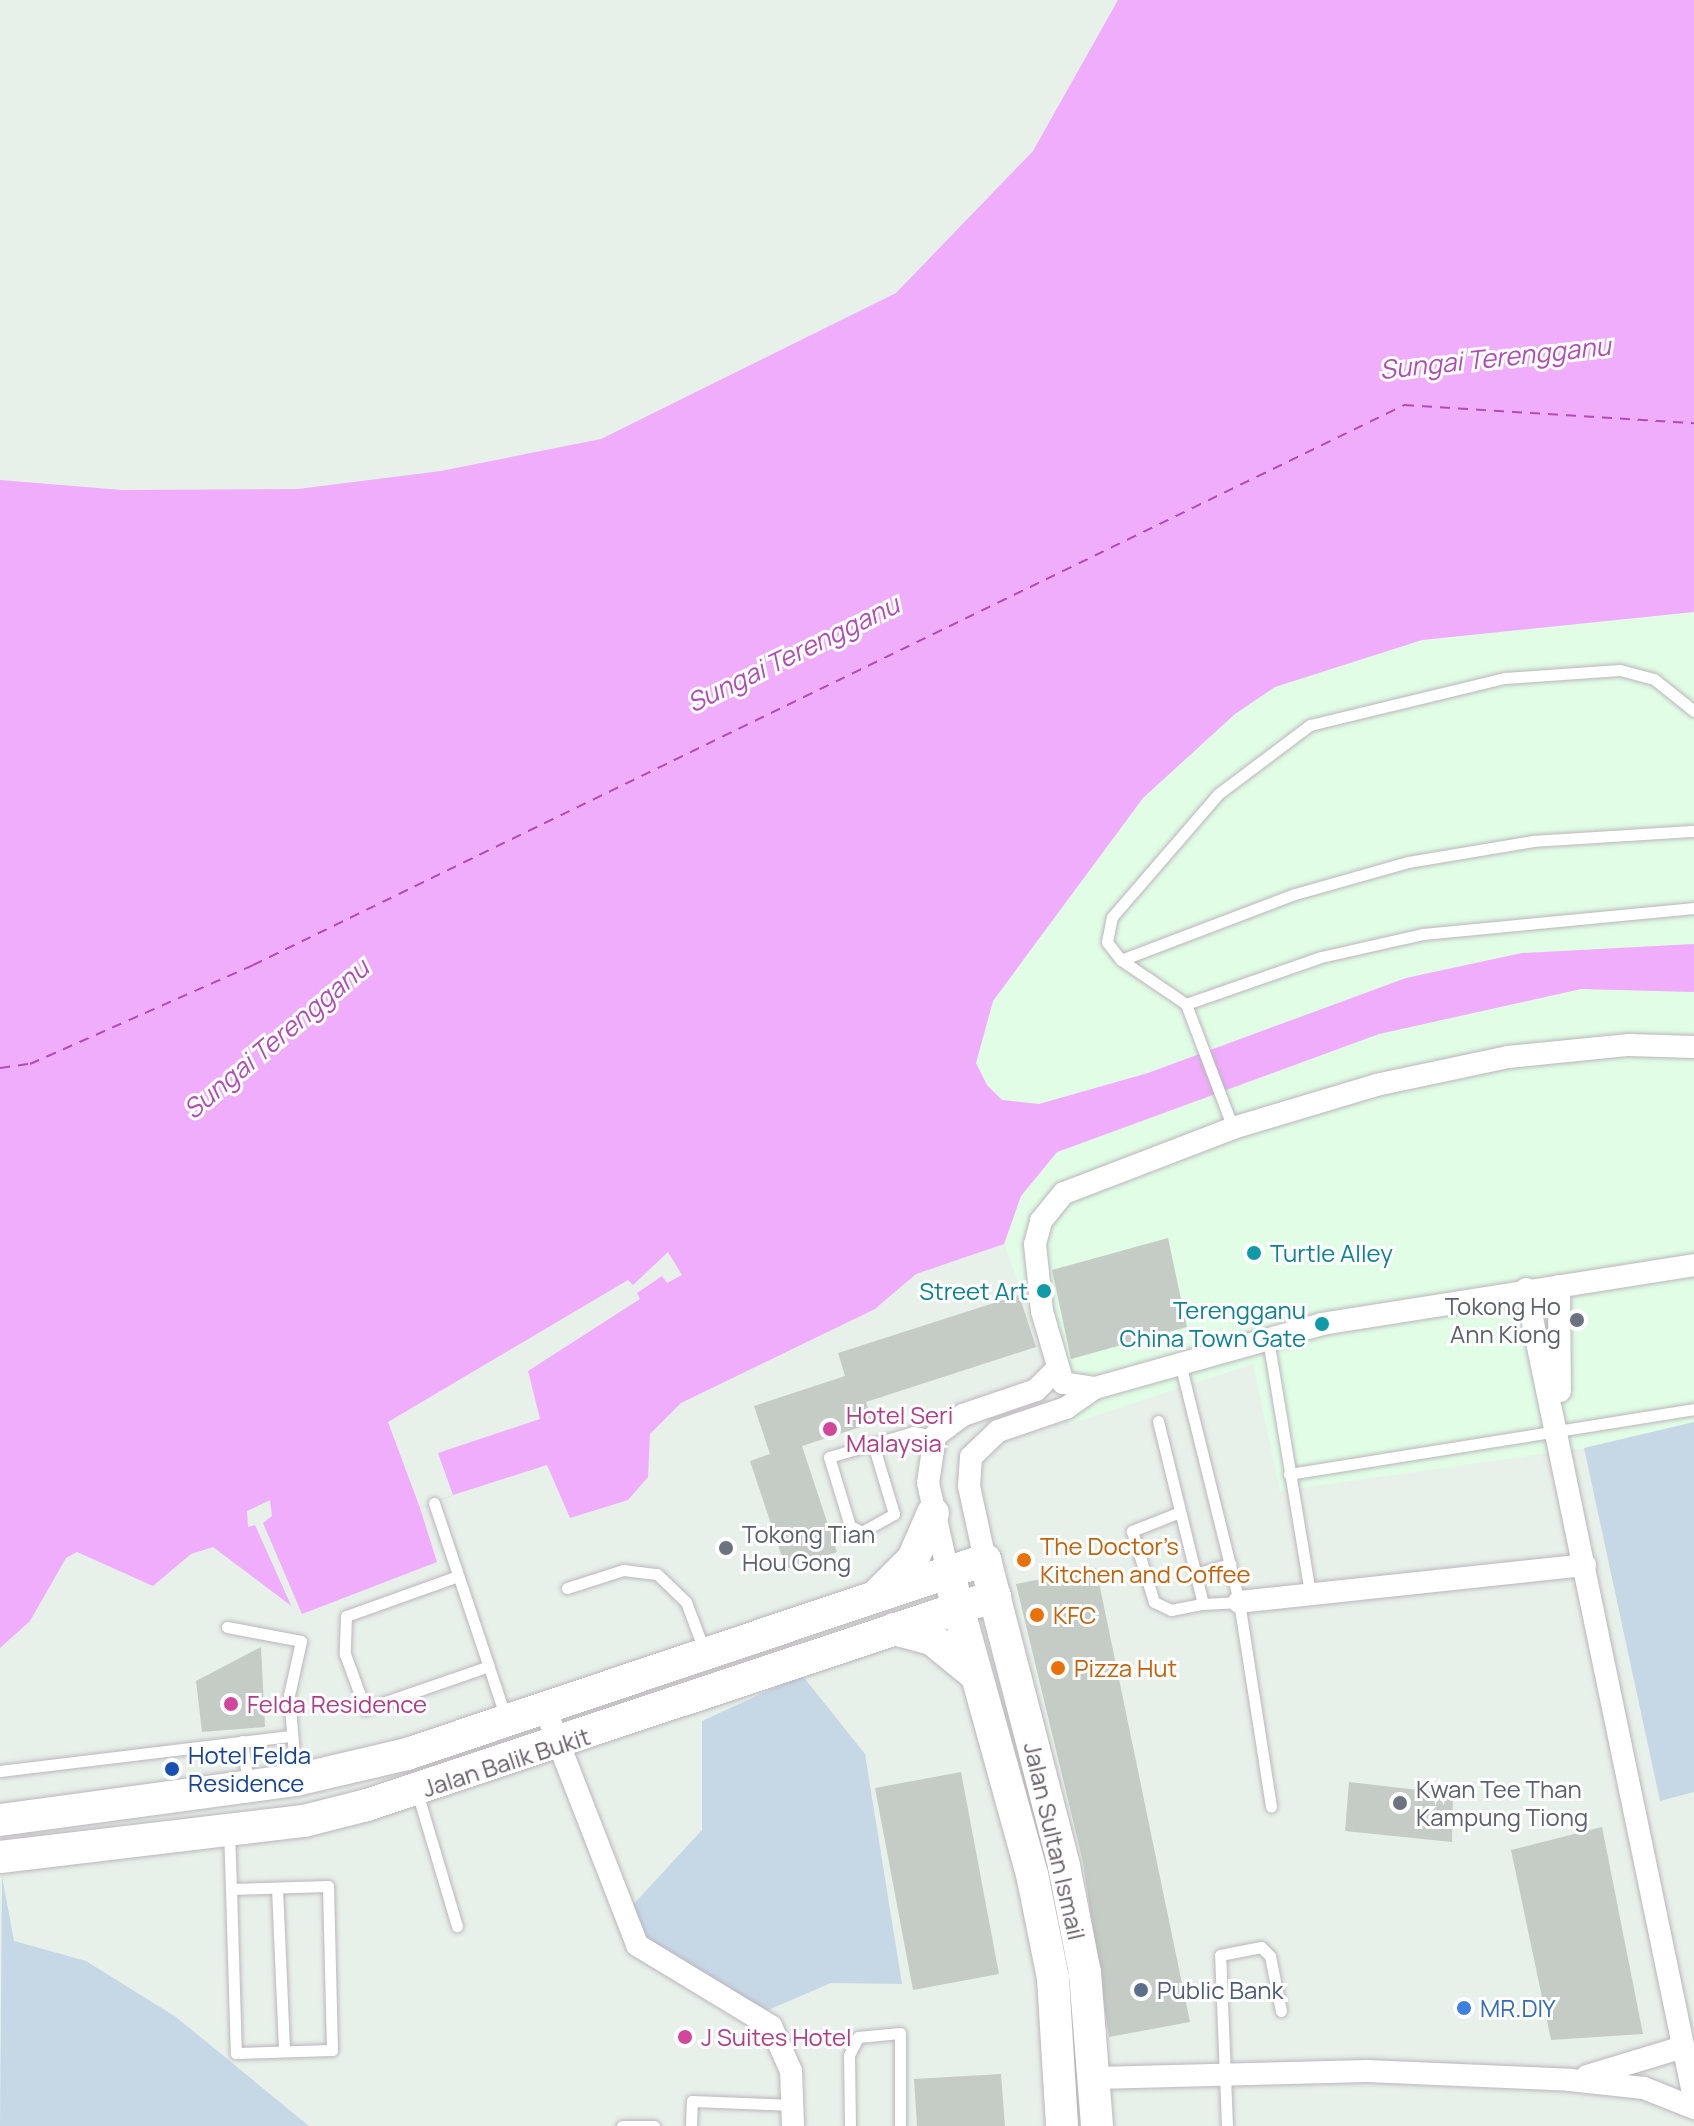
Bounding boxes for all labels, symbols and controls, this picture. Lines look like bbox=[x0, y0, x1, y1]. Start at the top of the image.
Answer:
water label: Sungai Terengganu bbox=[1378, 330, 1612, 386]
water label: Sungai Terengganu bbox=[682, 589, 904, 719]
water label: Sungai Terengganu bbox=[177, 952, 375, 1126]
place label: Turtle Alley bbox=[1270, 1239, 1393, 1267]
marker: Turtle Alley bbox=[1245, 1244, 1263, 1262]
place label: Street Art bbox=[919, 1277, 1028, 1305]
marker: Street Art bbox=[1035, 1282, 1053, 1300]
place label: Tokong Ho Ann Kiong bbox=[1445, 1292, 1561, 1348]
place label: Terengganu China Town Gate bbox=[1120, 1296, 1306, 1352]
marker: Tokong Ho Ann Kiong bbox=[1568, 1311, 1586, 1329]
marker: Terengganu China Town Gate bbox=[1313, 1315, 1331, 1333]
place label: Hotel Seri Malaysia bbox=[846, 1401, 953, 1457]
marker: Hotel Seri Malaysia bbox=[821, 1420, 839, 1438]
place label: Tokong Tian Hou Gong bbox=[742, 1520, 875, 1576]
place label: The Doctor’s Kitchen and Coffee bbox=[1040, 1532, 1251, 1588]
marker: Tokong Tian Hou Gong bbox=[717, 1539, 735, 1557]
marker: The Doctor’s Kitchen and Coffee bbox=[1015, 1551, 1033, 1569]
place label: KFC bbox=[1053, 1601, 1096, 1629]
marker: KFC bbox=[1028, 1606, 1046, 1624]
place label: Pizza Hut bbox=[1074, 1654, 1177, 1682]
marker: Pizza Hut bbox=[1049, 1659, 1067, 1677]
place label: Felda Residence bbox=[247, 1690, 427, 1718]
marker: Felda Residence bbox=[222, 1695, 240, 1713]
street label: Jalan Balik Bukit bbox=[419, 1721, 593, 1803]
street label: Jalan Sultan Ismail bbox=[1018, 1739, 1092, 1943]
place label: Hotel Felda Residence bbox=[188, 1741, 311, 1797]
marker: Hotel Felda Residence bbox=[163, 1760, 181, 1778]
place label: Kwan Tee Than Kampung Tiong bbox=[1416, 1775, 1588, 1831]
marker: Kwan Tee Than Kampung Tiong bbox=[1391, 1794, 1409, 1812]
place label: Public Bank bbox=[1157, 1976, 1283, 2004]
marker: Public Bank bbox=[1132, 1981, 1150, 1999]
place label: MR.DIY bbox=[1480, 1994, 1555, 2022]
marker: MR.DIY bbox=[1455, 1999, 1473, 2017]
place label: J Suites Hotel bbox=[701, 2023, 852, 2051]
marker: J Suites Hotel bbox=[676, 2028, 694, 2046]

